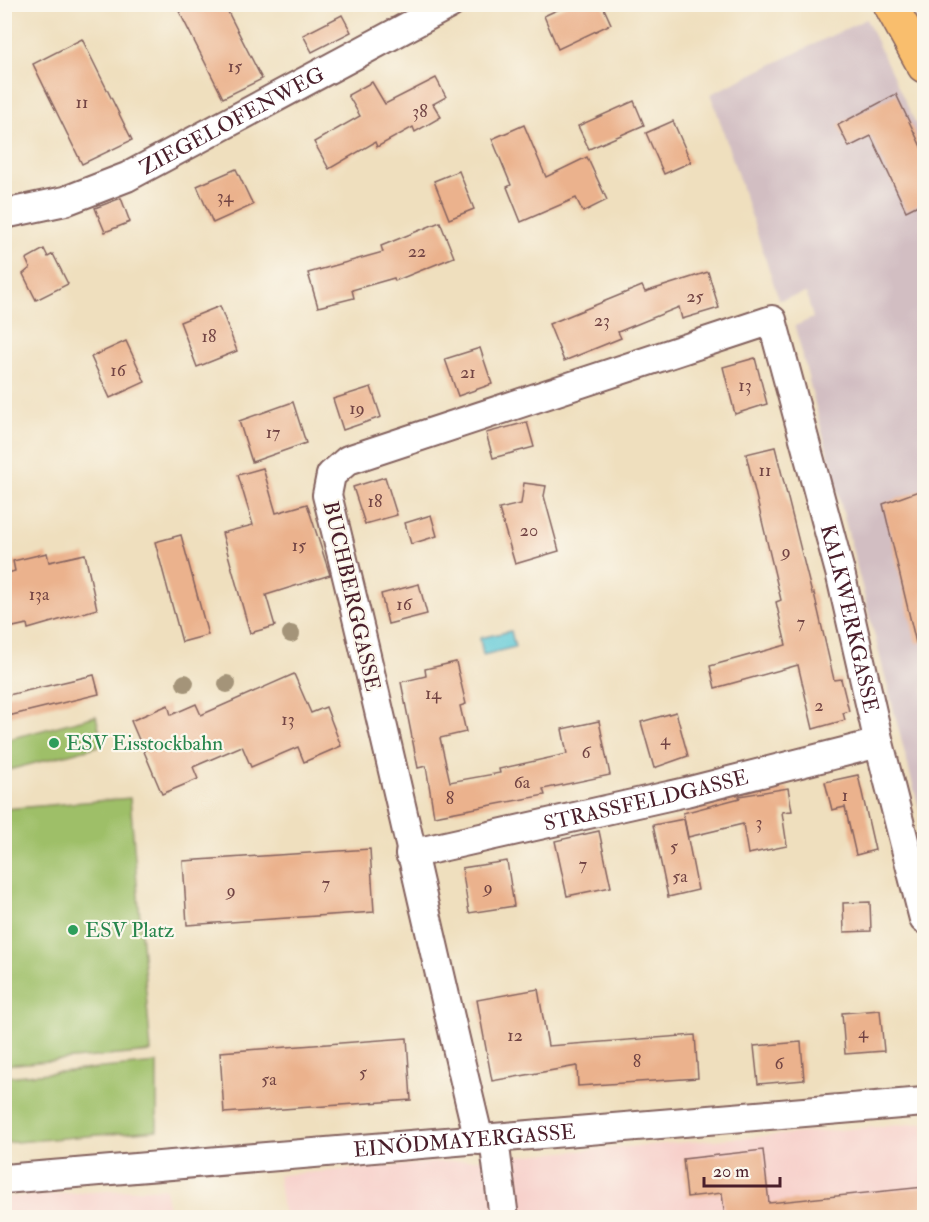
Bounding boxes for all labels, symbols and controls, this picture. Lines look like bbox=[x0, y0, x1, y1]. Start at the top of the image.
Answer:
house number: 15 bbox=[228, 55, 242, 78]
street label: ZIEGELOFENWEG bbox=[135, 61, 329, 182]
house number: 11 bbox=[76, 91, 88, 114]
house number: 38 bbox=[412, 100, 428, 123]
house number: 34 bbox=[217, 185, 235, 208]
house number: 22 bbox=[408, 240, 426, 263]
house number: 25 bbox=[687, 285, 704, 308]
house number: 23 bbox=[594, 309, 610, 332]
house number: 18 bbox=[202, 325, 216, 348]
house number: 16 bbox=[110, 359, 127, 382]
house number: 21 bbox=[460, 361, 476, 384]
house number: 13 bbox=[738, 374, 752, 397]
house number: 19 bbox=[349, 397, 365, 420]
house number: 17 bbox=[266, 421, 280, 444]
house number: 11 bbox=[759, 459, 771, 482]
house number: 18 bbox=[368, 490, 382, 513]
street label: BUCHBERGGASSE bbox=[317, 498, 387, 694]
house number: 20 bbox=[520, 519, 538, 542]
street label: KALKWERKGASSE bbox=[814, 522, 885, 716]
house number: 15 bbox=[292, 534, 306, 557]
house number: 9 bbox=[779, 540, 791, 563]
house number: 13a bbox=[29, 583, 50, 606]
house number: 16 bbox=[396, 593, 413, 616]
house number: 7 bbox=[797, 611, 805, 634]
house number: 14 bbox=[425, 682, 442, 705]
house number: 2 bbox=[814, 694, 824, 717]
house number: 13 bbox=[281, 708, 295, 731]
house number: 4 bbox=[660, 728, 671, 751]
place label: ESV Eisstockbahn bbox=[66, 730, 223, 757]
marker: ESV Eisstockbahn bbox=[47, 736, 61, 750]
house number: 6 bbox=[581, 741, 591, 764]
street label: STRASSFELDGASSE bbox=[541, 764, 751, 838]
house number: 6a bbox=[514, 771, 531, 794]
house number: 1 bbox=[842, 784, 848, 807]
house number: 8 bbox=[446, 787, 454, 810]
house number: 3 bbox=[756, 811, 762, 834]
house number: 5 bbox=[670, 835, 678, 858]
house number: 7 bbox=[579, 853, 587, 876]
house number: 5a bbox=[672, 865, 688, 888]
house number: 7 bbox=[322, 872, 330, 895]
house number: 9 bbox=[481, 876, 493, 899]
house number: 9 bbox=[224, 879, 236, 902]
place label: ESV Platz bbox=[85, 917, 174, 944]
marker: ESV Platz bbox=[66, 923, 80, 937]
house number: 4 bbox=[858, 1021, 869, 1044]
house number: 12 bbox=[507, 1024, 523, 1047]
house number: 8 bbox=[633, 1050, 641, 1073]
house number: 6 bbox=[774, 1052, 784, 1075]
house number: 5 bbox=[359, 1061, 367, 1084]
house number: 5a bbox=[261, 1068, 277, 1091]
street label: EINÖDMAYERGASSE bbox=[352, 1118, 577, 1164]
scale bar bbox=[704, 1150, 780, 1188]
text: 20 m bbox=[713, 1160, 749, 1183]

